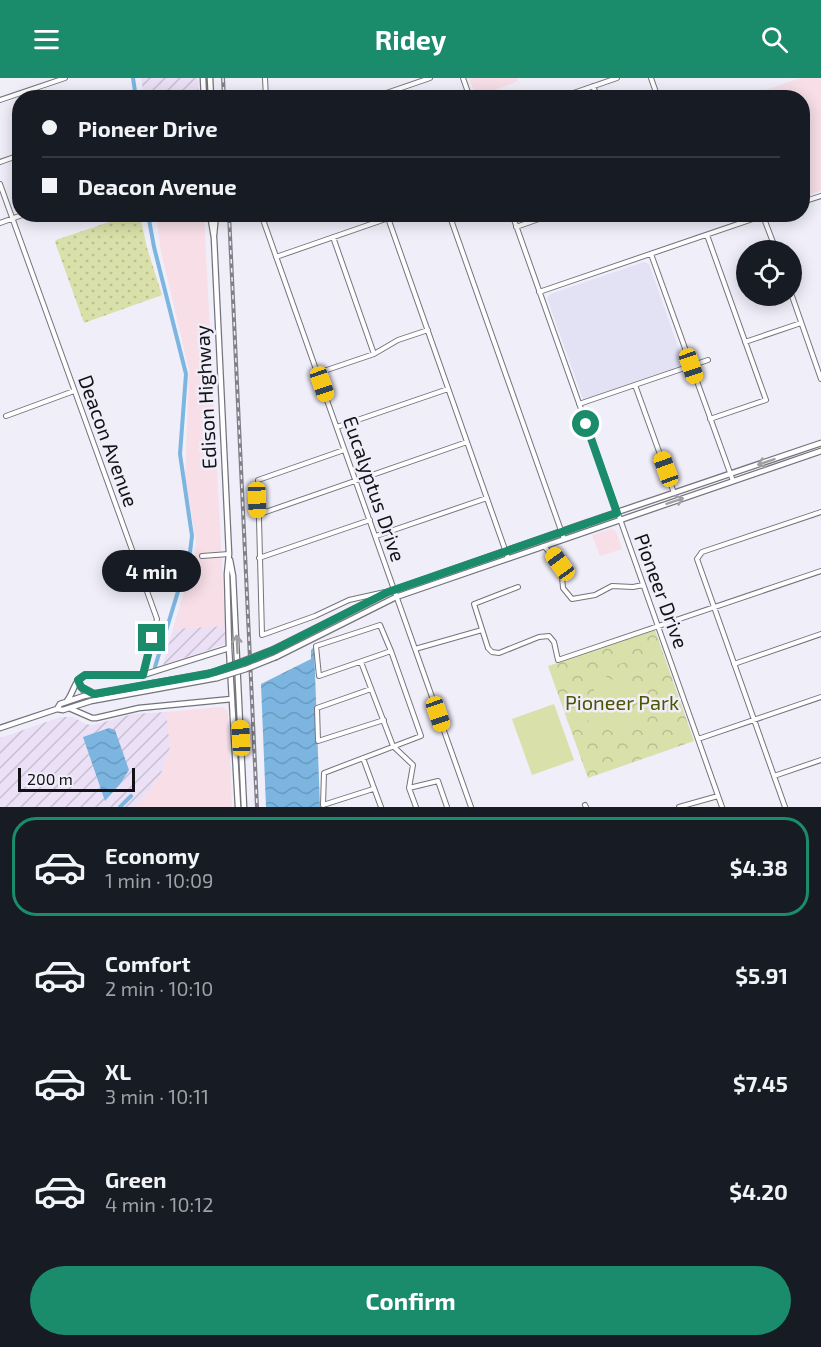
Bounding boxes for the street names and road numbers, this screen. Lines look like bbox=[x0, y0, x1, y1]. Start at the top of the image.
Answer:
street label: Edison Highway bbox=[189, 324, 221, 470]
street label: Deacon Avenue bbox=[74, 371, 144, 510]
street label: Eucalyptus Drive bbox=[339, 413, 411, 565]
street label: Pioneer Drive bbox=[630, 530, 694, 652]

